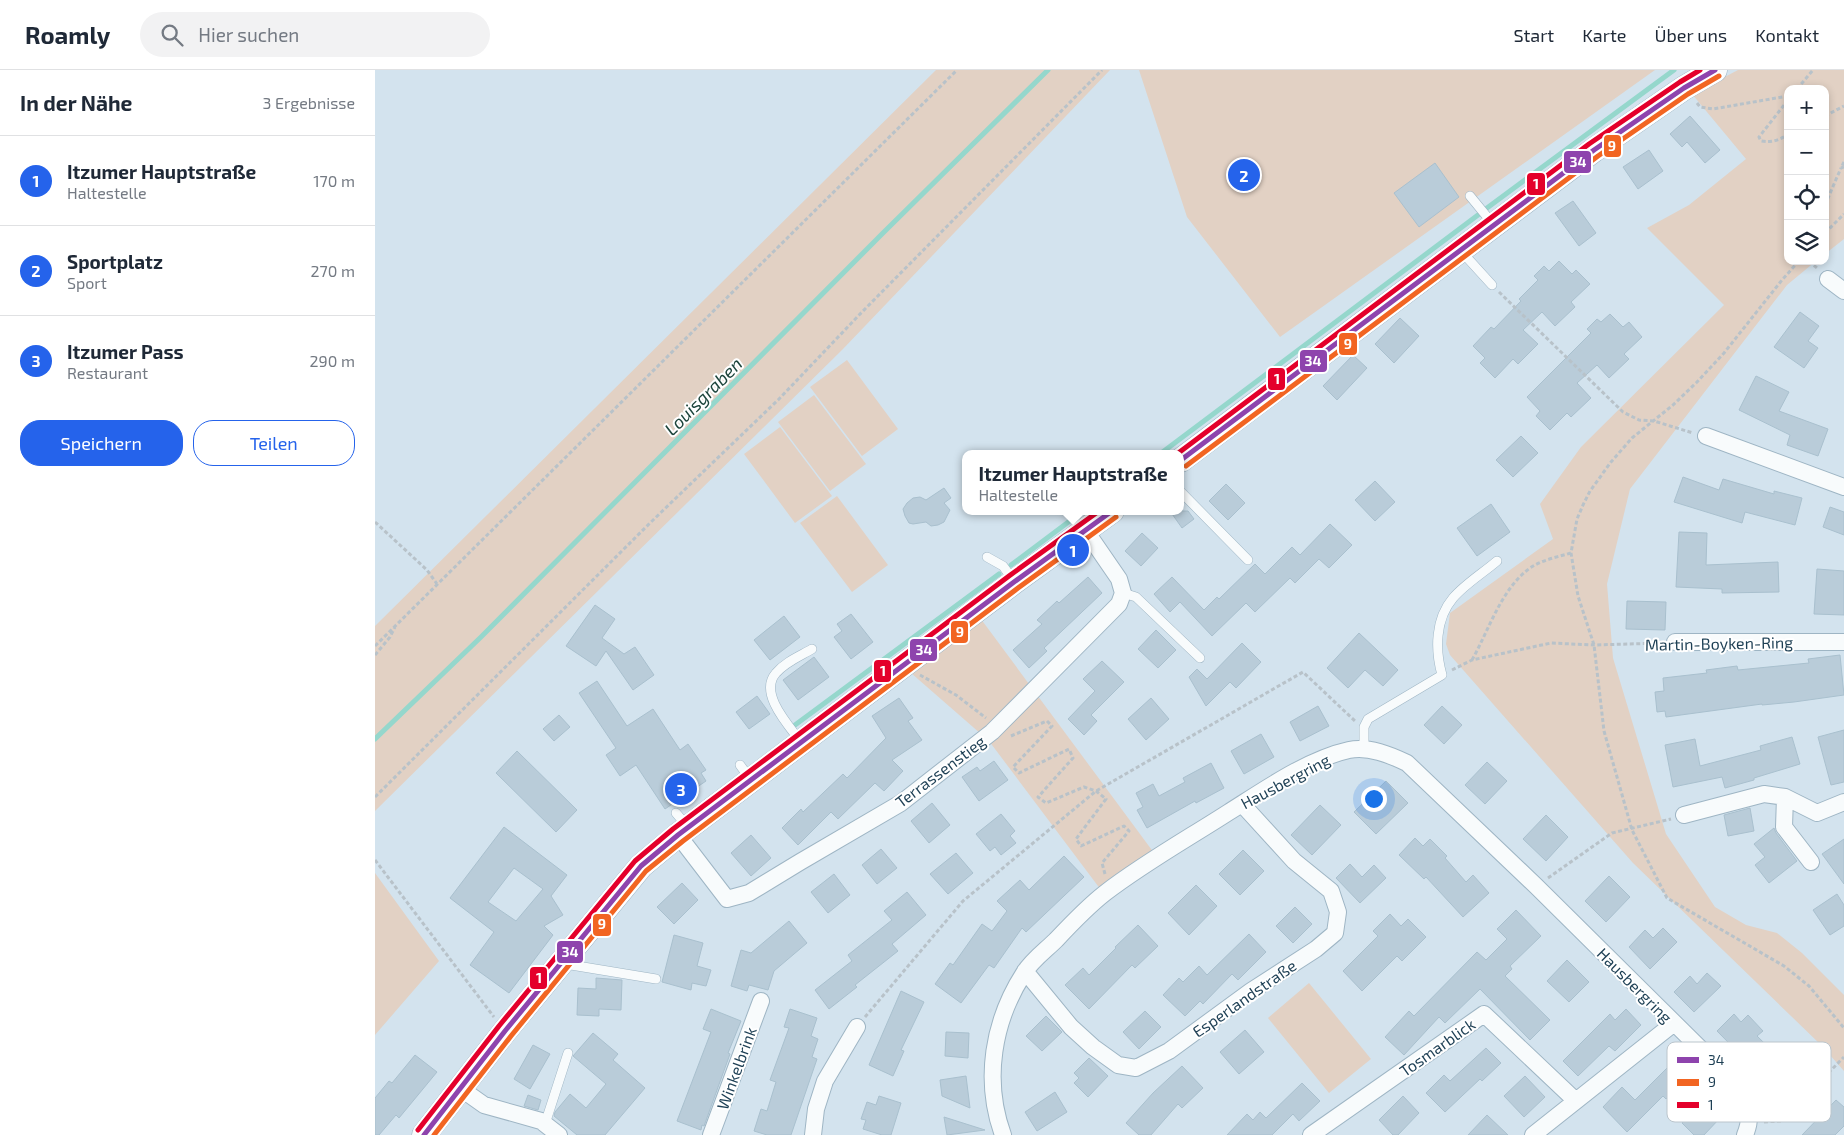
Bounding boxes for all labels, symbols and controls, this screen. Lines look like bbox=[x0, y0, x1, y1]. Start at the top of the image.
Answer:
search box bbox=[140, 12, 490, 57]
text: Roamly bbox=[25, 20, 110, 49]
icon: search bbox=[158, 21, 186, 49]
text: Hier suchen bbox=[198, 23, 299, 46]
text: Start bbox=[1513, 24, 1554, 46]
text: Karte bbox=[1582, 24, 1627, 46]
text: Über uns bbox=[1655, 24, 1727, 46]
text: Kontakt bbox=[1755, 24, 1819, 46]
map controls bbox=[1784, 85, 1829, 265]
button: + bbox=[1784, 85, 1829, 130]
text: In der Nähe bbox=[20, 90, 132, 115]
text: 3 Ergebnisse bbox=[263, 93, 355, 112]
button: − bbox=[1784, 130, 1829, 175]
line badge: 9 bbox=[1603, 134, 1622, 158]
text: 9 bbox=[1608, 137, 1616, 154]
line badge: 34 bbox=[1563, 150, 1592, 174]
text: 34 bbox=[1570, 153, 1587, 170]
pin: 2 bbox=[1228, 156, 1260, 194]
text: Itzumer Hauptstraße bbox=[67, 160, 256, 183]
text: 1 bbox=[33, 171, 39, 190]
text: 170 m bbox=[313, 171, 355, 190]
line badge: 1 bbox=[1526, 172, 1546, 196]
text: 1 bbox=[1533, 175, 1539, 192]
button: locate bbox=[1784, 175, 1829, 220]
text: Haltestelle bbox=[67, 183, 147, 202]
button: layers bbox=[1784, 220, 1829, 265]
text: Sportplatz bbox=[67, 250, 163, 273]
text: 2 bbox=[31, 261, 41, 280]
text: 270 m bbox=[311, 261, 355, 280]
text: Sport bbox=[67, 273, 107, 292]
line badge: 9 bbox=[1338, 332, 1358, 356]
text: 9 bbox=[1344, 335, 1352, 352]
text: Itzumer Pass bbox=[67, 340, 184, 363]
line badge: 34 bbox=[1299, 349, 1328, 373]
text: 3 bbox=[31, 351, 41, 370]
text: 290 m bbox=[310, 351, 355, 370]
text: 34 bbox=[1305, 352, 1322, 369]
water label: Louisgraben bbox=[660, 353, 746, 439]
text: Restaurant bbox=[67, 363, 148, 382]
line badge: 1 bbox=[1267, 367, 1286, 391]
text: 1 bbox=[1274, 370, 1280, 387]
button: Speichern bbox=[20, 420, 183, 466]
button: Teilen bbox=[193, 420, 355, 466]
popup bbox=[962, 450, 1184, 515]
text: Itzumer Hauptstraße bbox=[978, 462, 1168, 485]
text: Haltestelle bbox=[978, 485, 1058, 504]
pin: 1 bbox=[1057, 531, 1089, 569]
line badge: 9 bbox=[950, 620, 969, 644]
text: 9 bbox=[956, 623, 964, 640]
street label: Martin-Boyken-Ring bbox=[1645, 632, 1793, 654]
line badge: 34 bbox=[909, 638, 938, 662]
text: 34 bbox=[916, 641, 933, 658]
line badge: 1 bbox=[873, 659, 892, 683]
text: 1 bbox=[880, 662, 886, 679]
street label: Terrassenstieg bbox=[891, 731, 989, 811]
street label: Hausbergring bbox=[1237, 750, 1333, 812]
pin: 3 bbox=[665, 770, 697, 808]
your location bbox=[1361, 786, 1387, 812]
line badge: 9 bbox=[592, 913, 612, 937]
text: 9 bbox=[598, 915, 606, 932]
line badge: 34 bbox=[556, 940, 584, 964]
text: 34 bbox=[562, 943, 579, 960]
street label: Hausbergring bbox=[1594, 944, 1677, 1027]
street label: Esperlandstraße bbox=[1188, 955, 1300, 1041]
line badge: 1 bbox=[529, 966, 548, 990]
text: 1 bbox=[536, 969, 542, 986]
street label: Tosmarblick bbox=[1396, 1014, 1478, 1080]
street label: Winkelbrink bbox=[712, 1024, 760, 1112]
legend bbox=[1667, 1042, 1831, 1122]
text: 34 bbox=[1708, 1051, 1724, 1068]
text: 9 bbox=[1708, 1073, 1716, 1090]
text: 1 bbox=[1708, 1096, 1714, 1113]

